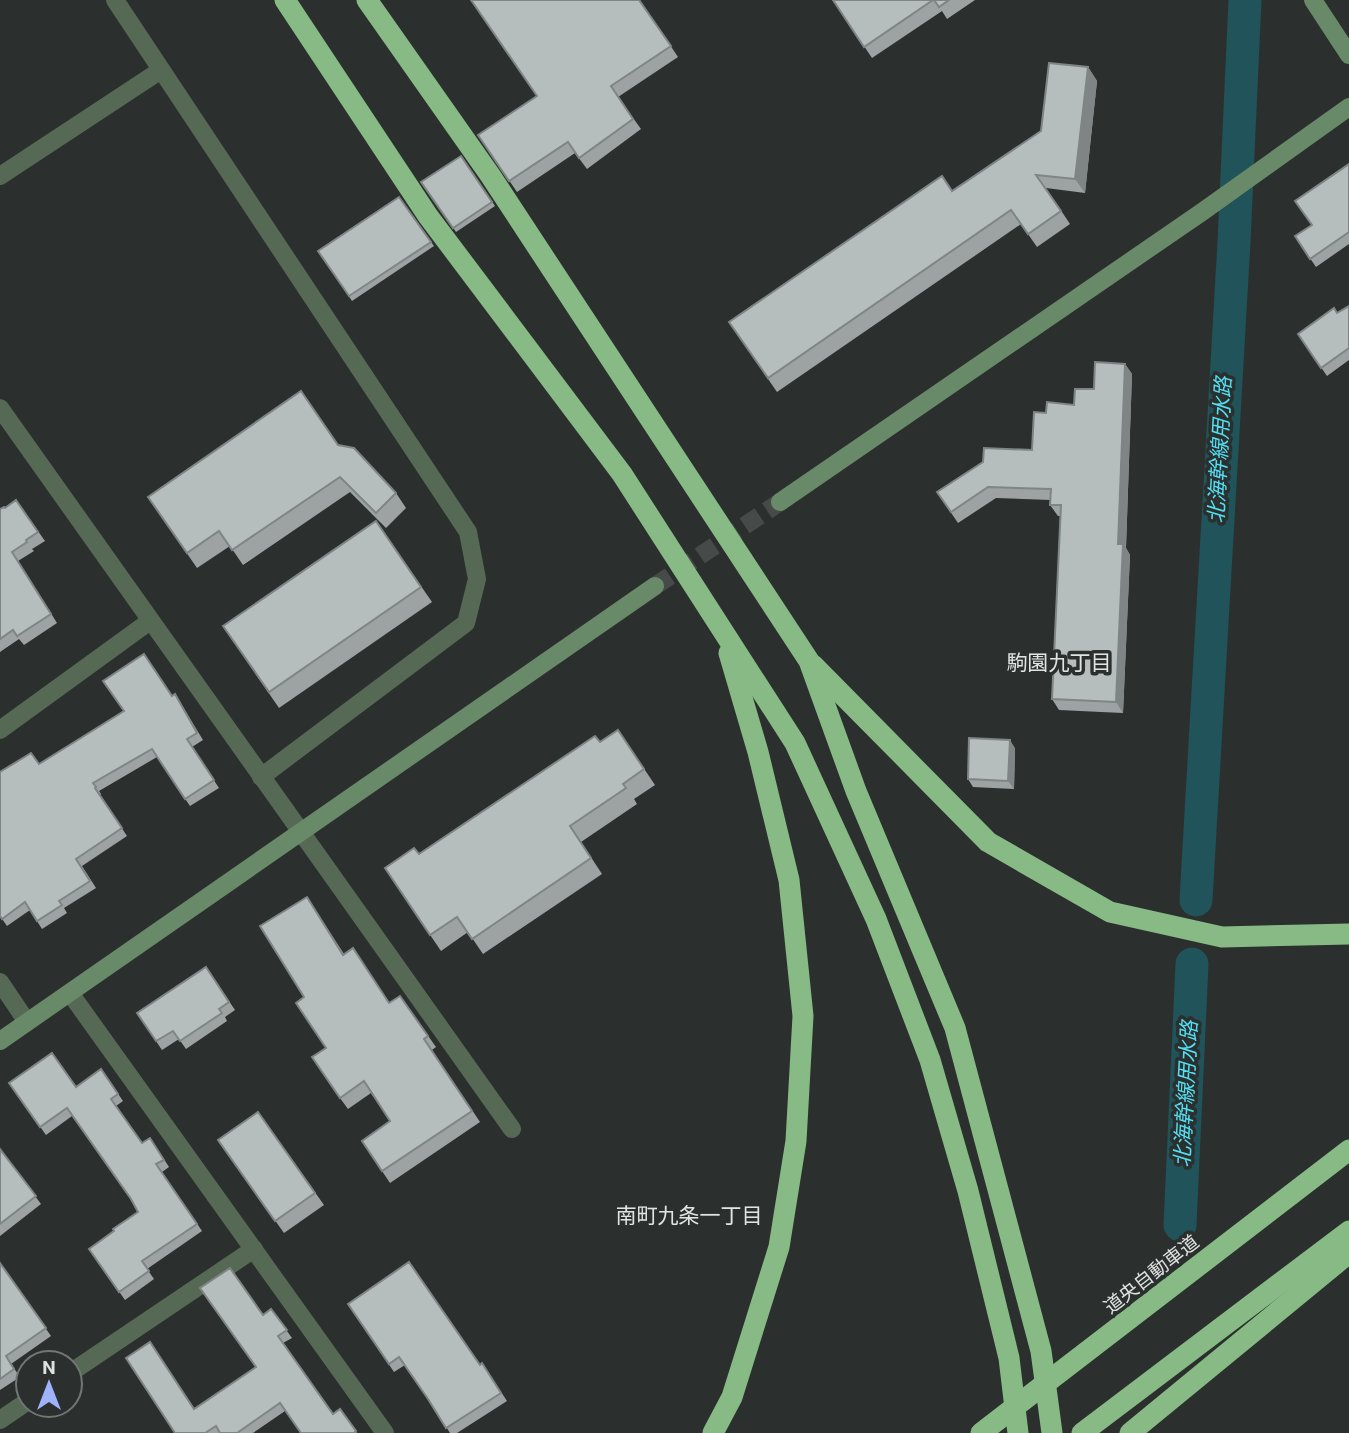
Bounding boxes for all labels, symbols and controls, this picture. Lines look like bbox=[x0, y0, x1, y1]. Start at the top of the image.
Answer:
water label: 北海幹線用水路 bbox=[1204, 374, 1236, 524]
district label: 駒園九丁目 bbox=[1007, 651, 1112, 675]
water label: 北海幹線用水路 bbox=[1170, 1018, 1202, 1168]
district label: 南町九条一丁目 bbox=[616, 1204, 763, 1228]
street label: 道央自動車道 bbox=[1099, 1230, 1203, 1319]
north arrow bbox=[14, 1349, 84, 1419]
text: N bbox=[42, 1356, 56, 1379]

